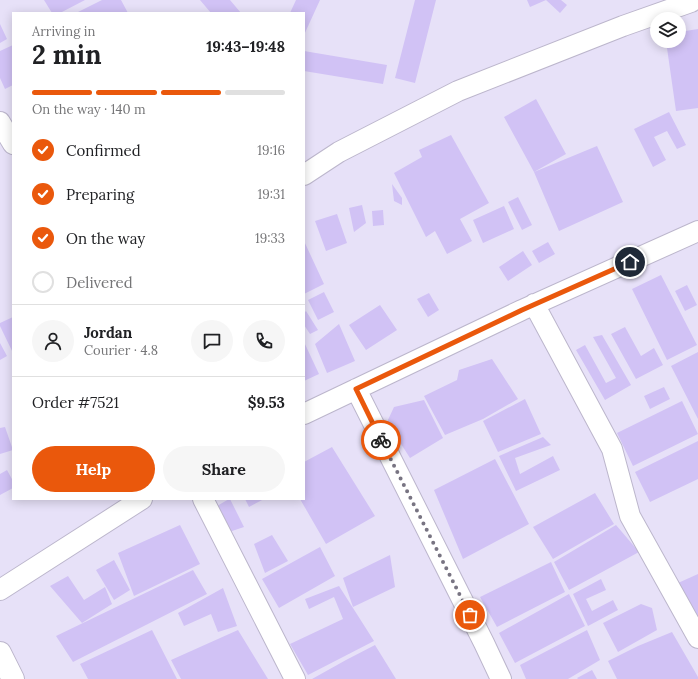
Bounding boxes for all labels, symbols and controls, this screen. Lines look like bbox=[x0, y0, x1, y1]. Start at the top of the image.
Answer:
map controls bbox=[650, 12, 686, 48]
button: layers bbox=[650, 12, 686, 48]
text: Arriving in bbox=[32, 23, 95, 40]
text: 19:43–19:48 bbox=[206, 37, 285, 56]
text: 2 min bbox=[32, 38, 102, 71]
text: On the way · 140 m bbox=[32, 101, 146, 118]
icon: check bbox=[32, 139, 54, 161]
text: Confirmed bbox=[66, 141, 141, 160]
text: 19:16 bbox=[257, 142, 285, 159]
icon: check bbox=[32, 183, 54, 205]
text: Preparing bbox=[66, 185, 134, 204]
text: 19:31 bbox=[258, 186, 285, 203]
icon: check bbox=[32, 227, 54, 249]
text: On the way bbox=[66, 229, 145, 248]
text: 19:33 bbox=[255, 230, 285, 247]
pin bbox=[613, 245, 647, 279]
icon: home bbox=[619, 251, 641, 273]
text: Delivered bbox=[66, 273, 133, 292]
button: person bbox=[32, 320, 74, 362]
button: chat bbox=[191, 320, 233, 362]
button: phone bbox=[243, 320, 285, 362]
text: Jordan bbox=[84, 323, 132, 342]
text: Courier · 4.8 bbox=[84, 342, 158, 359]
text: Order #7521 bbox=[32, 393, 119, 412]
text: $9.53 bbox=[248, 393, 285, 412]
courier bbox=[361, 420, 401, 460]
icon: bike bbox=[370, 429, 392, 451]
button: Help bbox=[32, 446, 155, 492]
button: Share bbox=[163, 446, 285, 492]
pin bbox=[453, 598, 487, 632]
icon: bag bbox=[459, 604, 481, 626]

